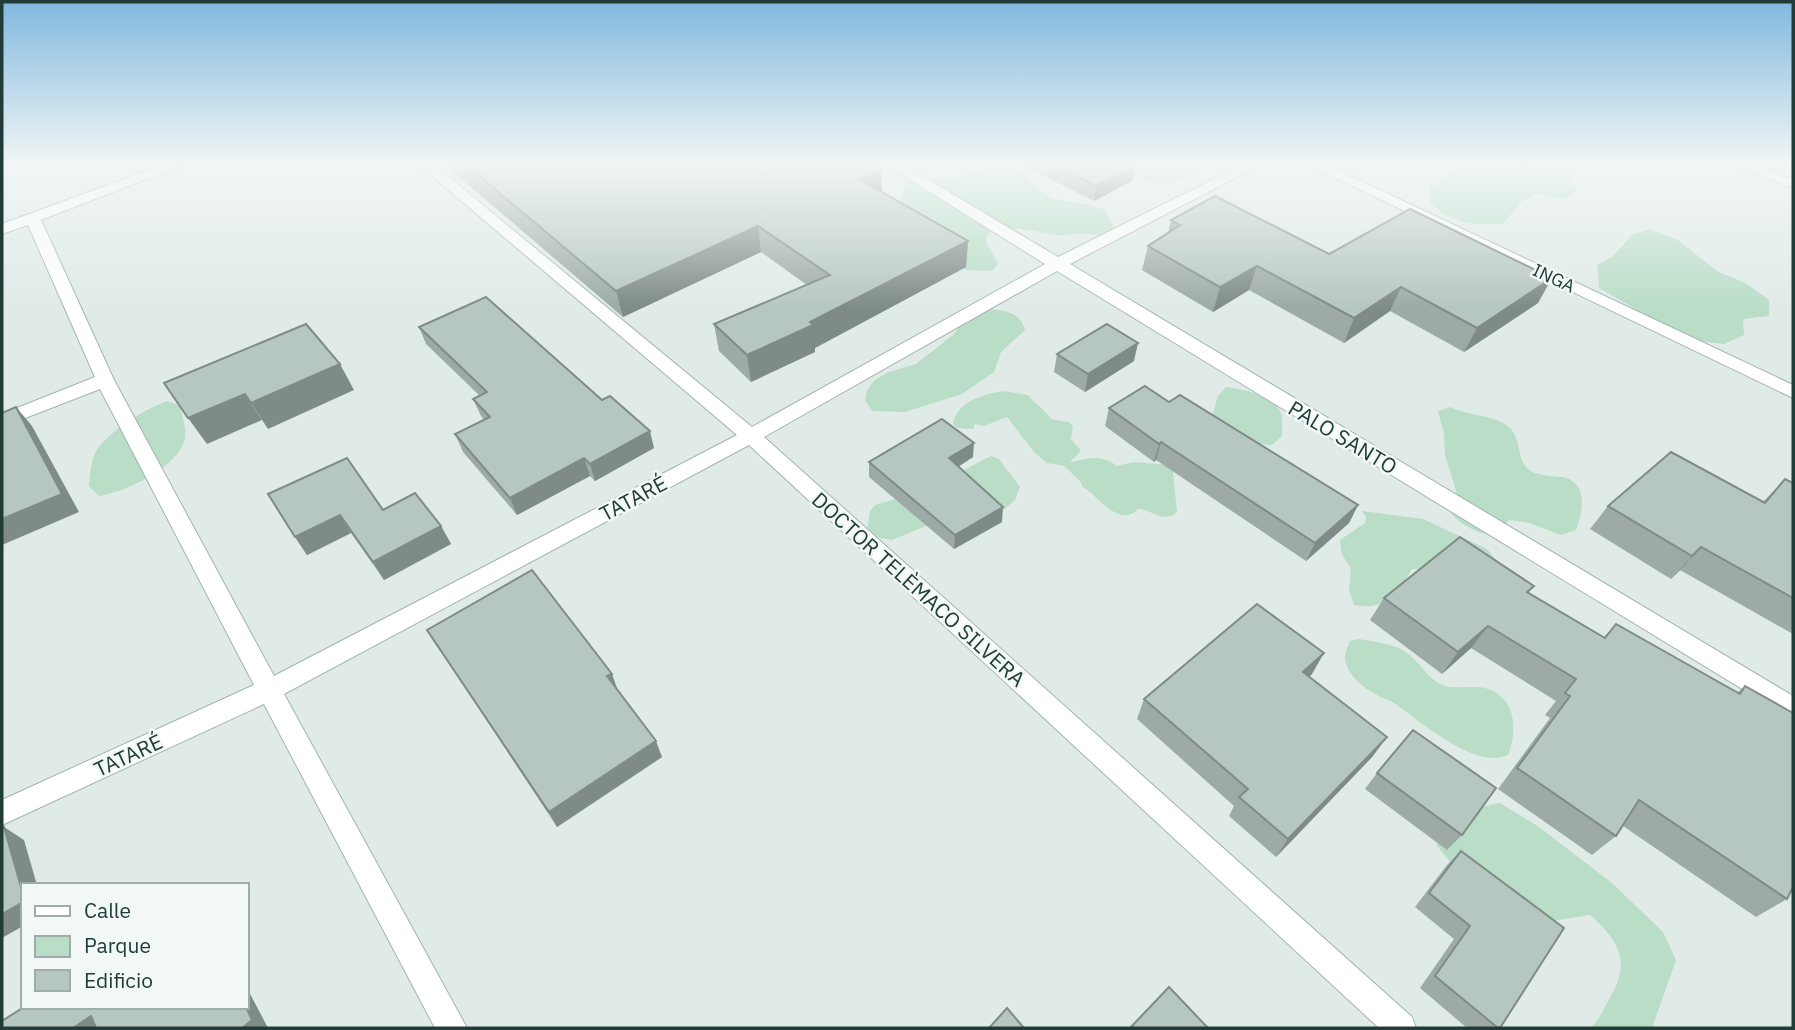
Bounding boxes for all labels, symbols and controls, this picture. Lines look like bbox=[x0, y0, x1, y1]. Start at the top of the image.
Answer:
street label: INGA bbox=[1529, 258, 1579, 298]
street label: PALO SANTO bbox=[1284, 394, 1402, 480]
street label: TATARÉ bbox=[594, 469, 672, 527]
street label: DOCTOR TELÈMACO SILVERA bbox=[806, 485, 1032, 693]
street label: TATARÉ bbox=[89, 727, 167, 783]
legend bbox=[21, 883, 248, 1009]
text: Calle bbox=[84, 896, 131, 924]
text: Parque bbox=[84, 931, 151, 959]
text: Edificio bbox=[84, 966, 153, 994]

